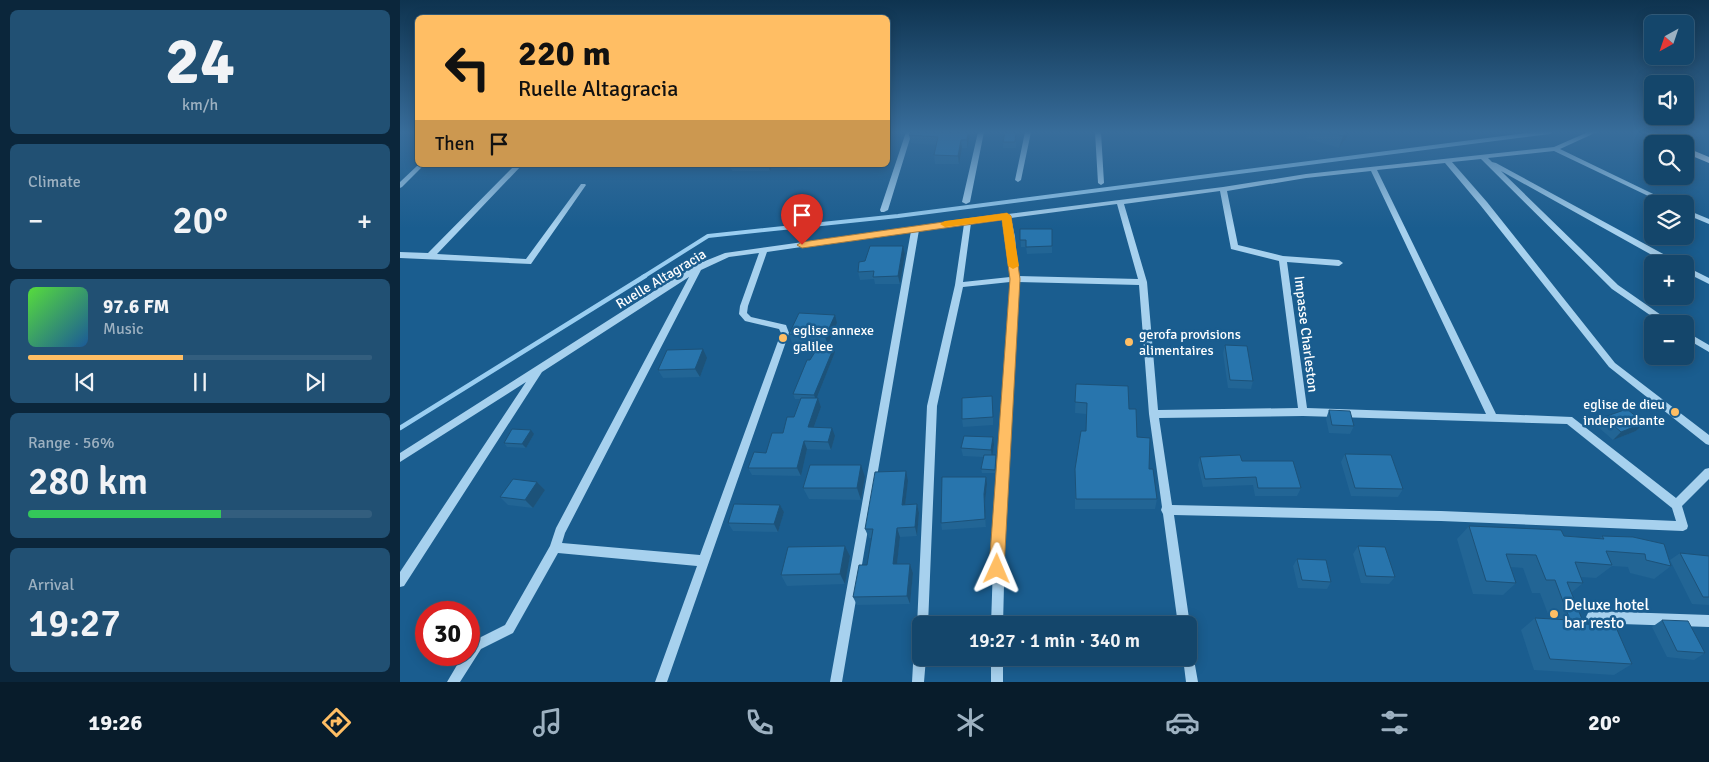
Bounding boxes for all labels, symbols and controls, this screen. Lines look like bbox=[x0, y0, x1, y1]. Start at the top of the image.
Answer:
north arrow bbox=[1644, 15, 1694, 65]
map controls bbox=[1644, 15, 1694, 365]
text: 24 bbox=[165, 22, 235, 102]
text: 220 m bbox=[518, 32, 611, 75]
icon: left bbox=[435, 35, 500, 100]
text: Ruelle Altagracia bbox=[518, 75, 678, 102]
button: sound bbox=[1644, 75, 1694, 125]
text: km/h bbox=[182, 95, 218, 115]
icon: arrive bbox=[485, 130, 513, 158]
text: Then bbox=[435, 132, 475, 156]
button: search bbox=[1644, 135, 1694, 185]
text: Climate bbox=[28, 172, 81, 192]
pin bbox=[781, 194, 823, 245]
button: layers bbox=[1644, 195, 1694, 245]
text: 20° bbox=[172, 197, 228, 244]
icon: arrive bbox=[788, 201, 816, 229]
text: − bbox=[28, 204, 43, 238]
text: + bbox=[357, 204, 372, 238]
street label: Ruelle Altagracia bbox=[613, 245, 709, 313]
button: + bbox=[1644, 255, 1694, 305]
street label: Impasse Charleston bbox=[1290, 275, 1322, 393]
text: 97.6 FM bbox=[103, 295, 169, 319]
button: − bbox=[1644, 315, 1694, 365]
text: Music bbox=[103, 319, 144, 339]
place label: eglise annexe galilee bbox=[793, 322, 874, 355]
place label: gerofa provisions alimentaires bbox=[1139, 326, 1241, 359]
marker: eglise annexe galilee bbox=[777, 332, 789, 344]
marker: gerofa provisions alimentaires bbox=[1123, 336, 1135, 348]
icon: previous bbox=[71, 368, 99, 396]
icon: pause bbox=[186, 368, 214, 396]
icon: next bbox=[301, 368, 329, 396]
place label: eglise de dieu independante bbox=[1583, 396, 1665, 429]
marker: eglise de dieu independante bbox=[1669, 406, 1681, 418]
text: Range · 56% bbox=[28, 433, 114, 453]
text: 280 km bbox=[28, 458, 148, 505]
position arrow bbox=[970, 542, 1022, 594]
text: Arrival bbox=[28, 575, 74, 595]
place label: Deluxe hotel bar resto bbox=[1564, 595, 1650, 633]
text: 19:27 bbox=[28, 600, 121, 647]
speed limit sign: 30 bbox=[415, 601, 480, 666]
marker: Deluxe hotel bar resto bbox=[1548, 608, 1560, 620]
text: 19:27 · 1 min · 340 m bbox=[969, 629, 1140, 653]
icon: directions bbox=[319, 705, 354, 740]
icon: music bbox=[530, 705, 565, 740]
icon: phone bbox=[742, 705, 777, 740]
icon: climate bbox=[953, 705, 988, 740]
icon: car bbox=[1165, 705, 1200, 740]
icon: filters bbox=[1377, 705, 1412, 740]
text: 19:26 bbox=[88, 709, 142, 736]
text: 20° bbox=[1588, 709, 1621, 736]

